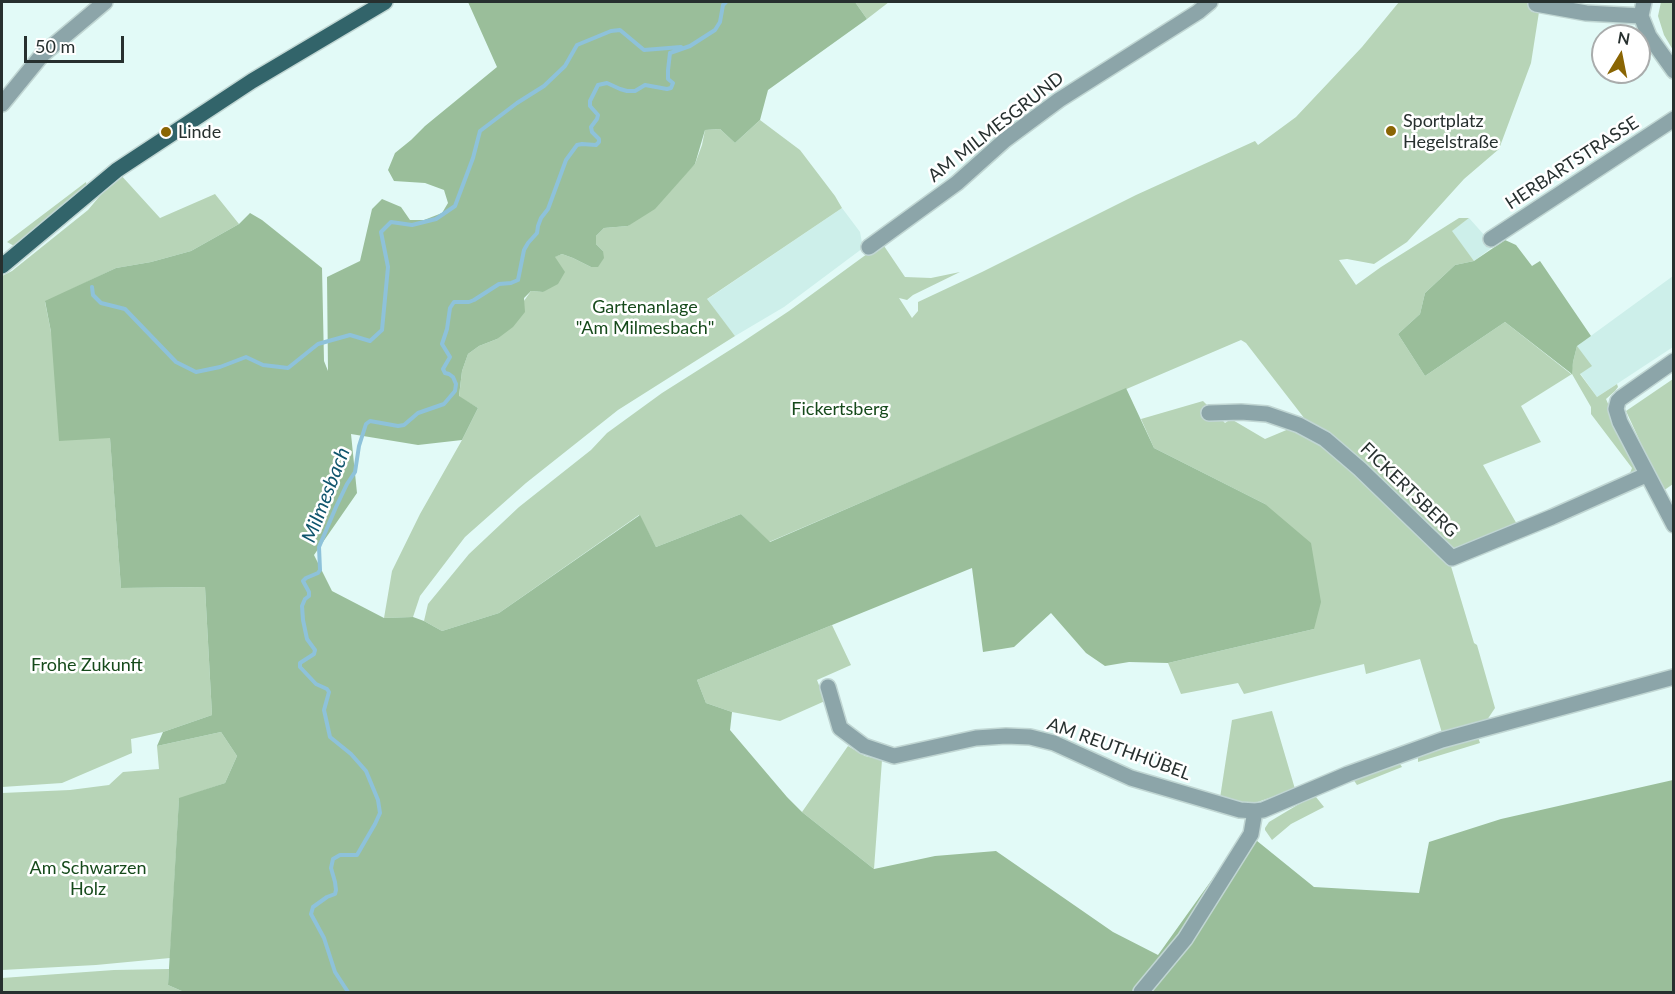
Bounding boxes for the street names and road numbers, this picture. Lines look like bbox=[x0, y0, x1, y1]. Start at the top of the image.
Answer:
street label: AM MILMESGRUND bbox=[924, 67, 1068, 187]
street label: HERBARTSTRASSE bbox=[1501, 112, 1643, 214]
street label: FICKERTSBERG bbox=[1356, 438, 1462, 542]
street label: AM REUTHHÜBEL bbox=[1044, 713, 1194, 785]

